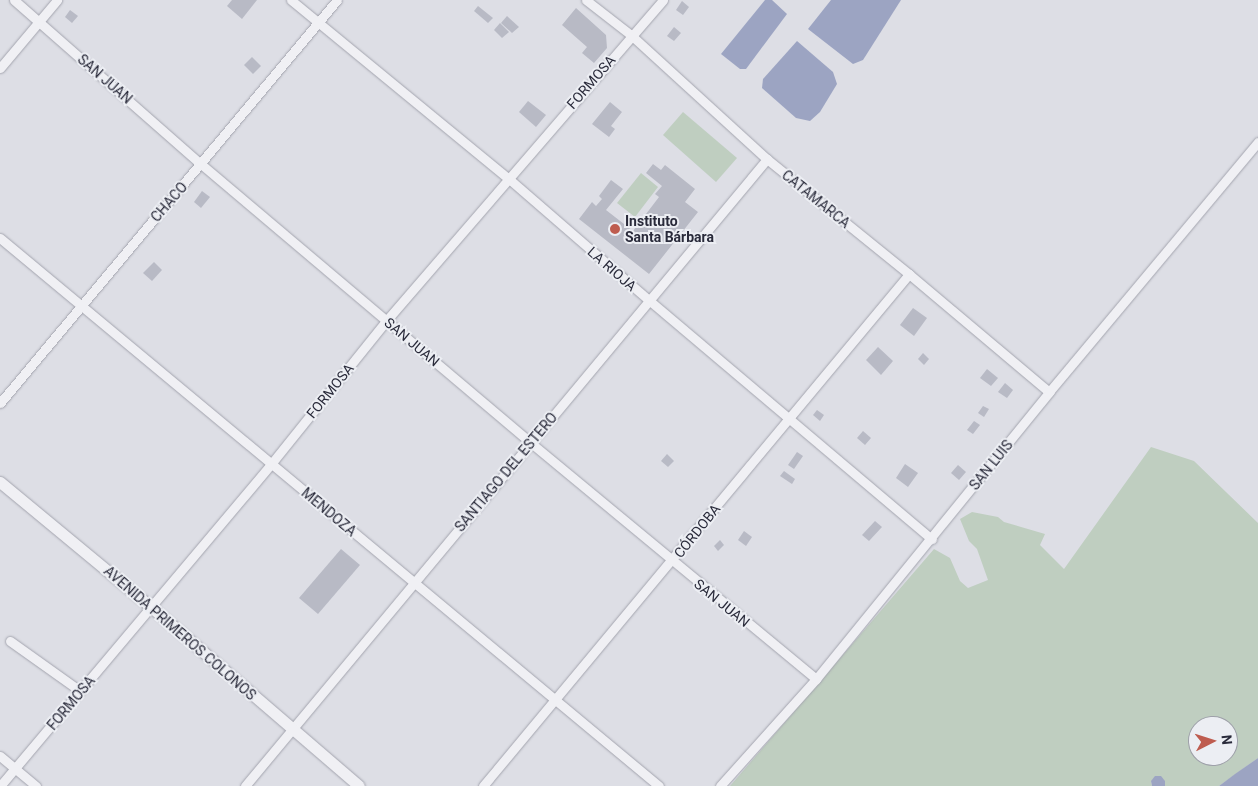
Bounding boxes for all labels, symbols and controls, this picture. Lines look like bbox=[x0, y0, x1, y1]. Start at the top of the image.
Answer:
street label: SAN JUAN bbox=[74, 51, 136, 107]
street label: FORMOSA bbox=[563, 52, 619, 112]
street label: CATAMARCA bbox=[779, 166, 853, 232]
street label: CHACO bbox=[147, 179, 191, 225]
place label: Instituto Santa Bárbara bbox=[625, 213, 714, 246]
marker: Instituto Santa Bárbara bbox=[609, 223, 621, 235]
street label: LA RIOJA bbox=[584, 243, 640, 295]
street label: SAN JUAN bbox=[381, 314, 443, 370]
street label: FORMOSA bbox=[303, 360, 357, 422]
street label: SANTIAGO DEL ESTERO bbox=[451, 409, 561, 535]
street label: SAN LUIS bbox=[966, 437, 1016, 493]
street label: MENDOZA bbox=[298, 484, 360, 540]
street label: CÓRDOBA bbox=[670, 501, 724, 561]
street label: AVENIDA PRIMEROS COLONOS bbox=[101, 562, 259, 704]
street label: SAN JUAN bbox=[691, 575, 753, 631]
street label: FORMOSA bbox=[44, 673, 98, 733]
north arrow bbox=[1188, 716, 1238, 766]
text: N bbox=[1219, 734, 1235, 745]

